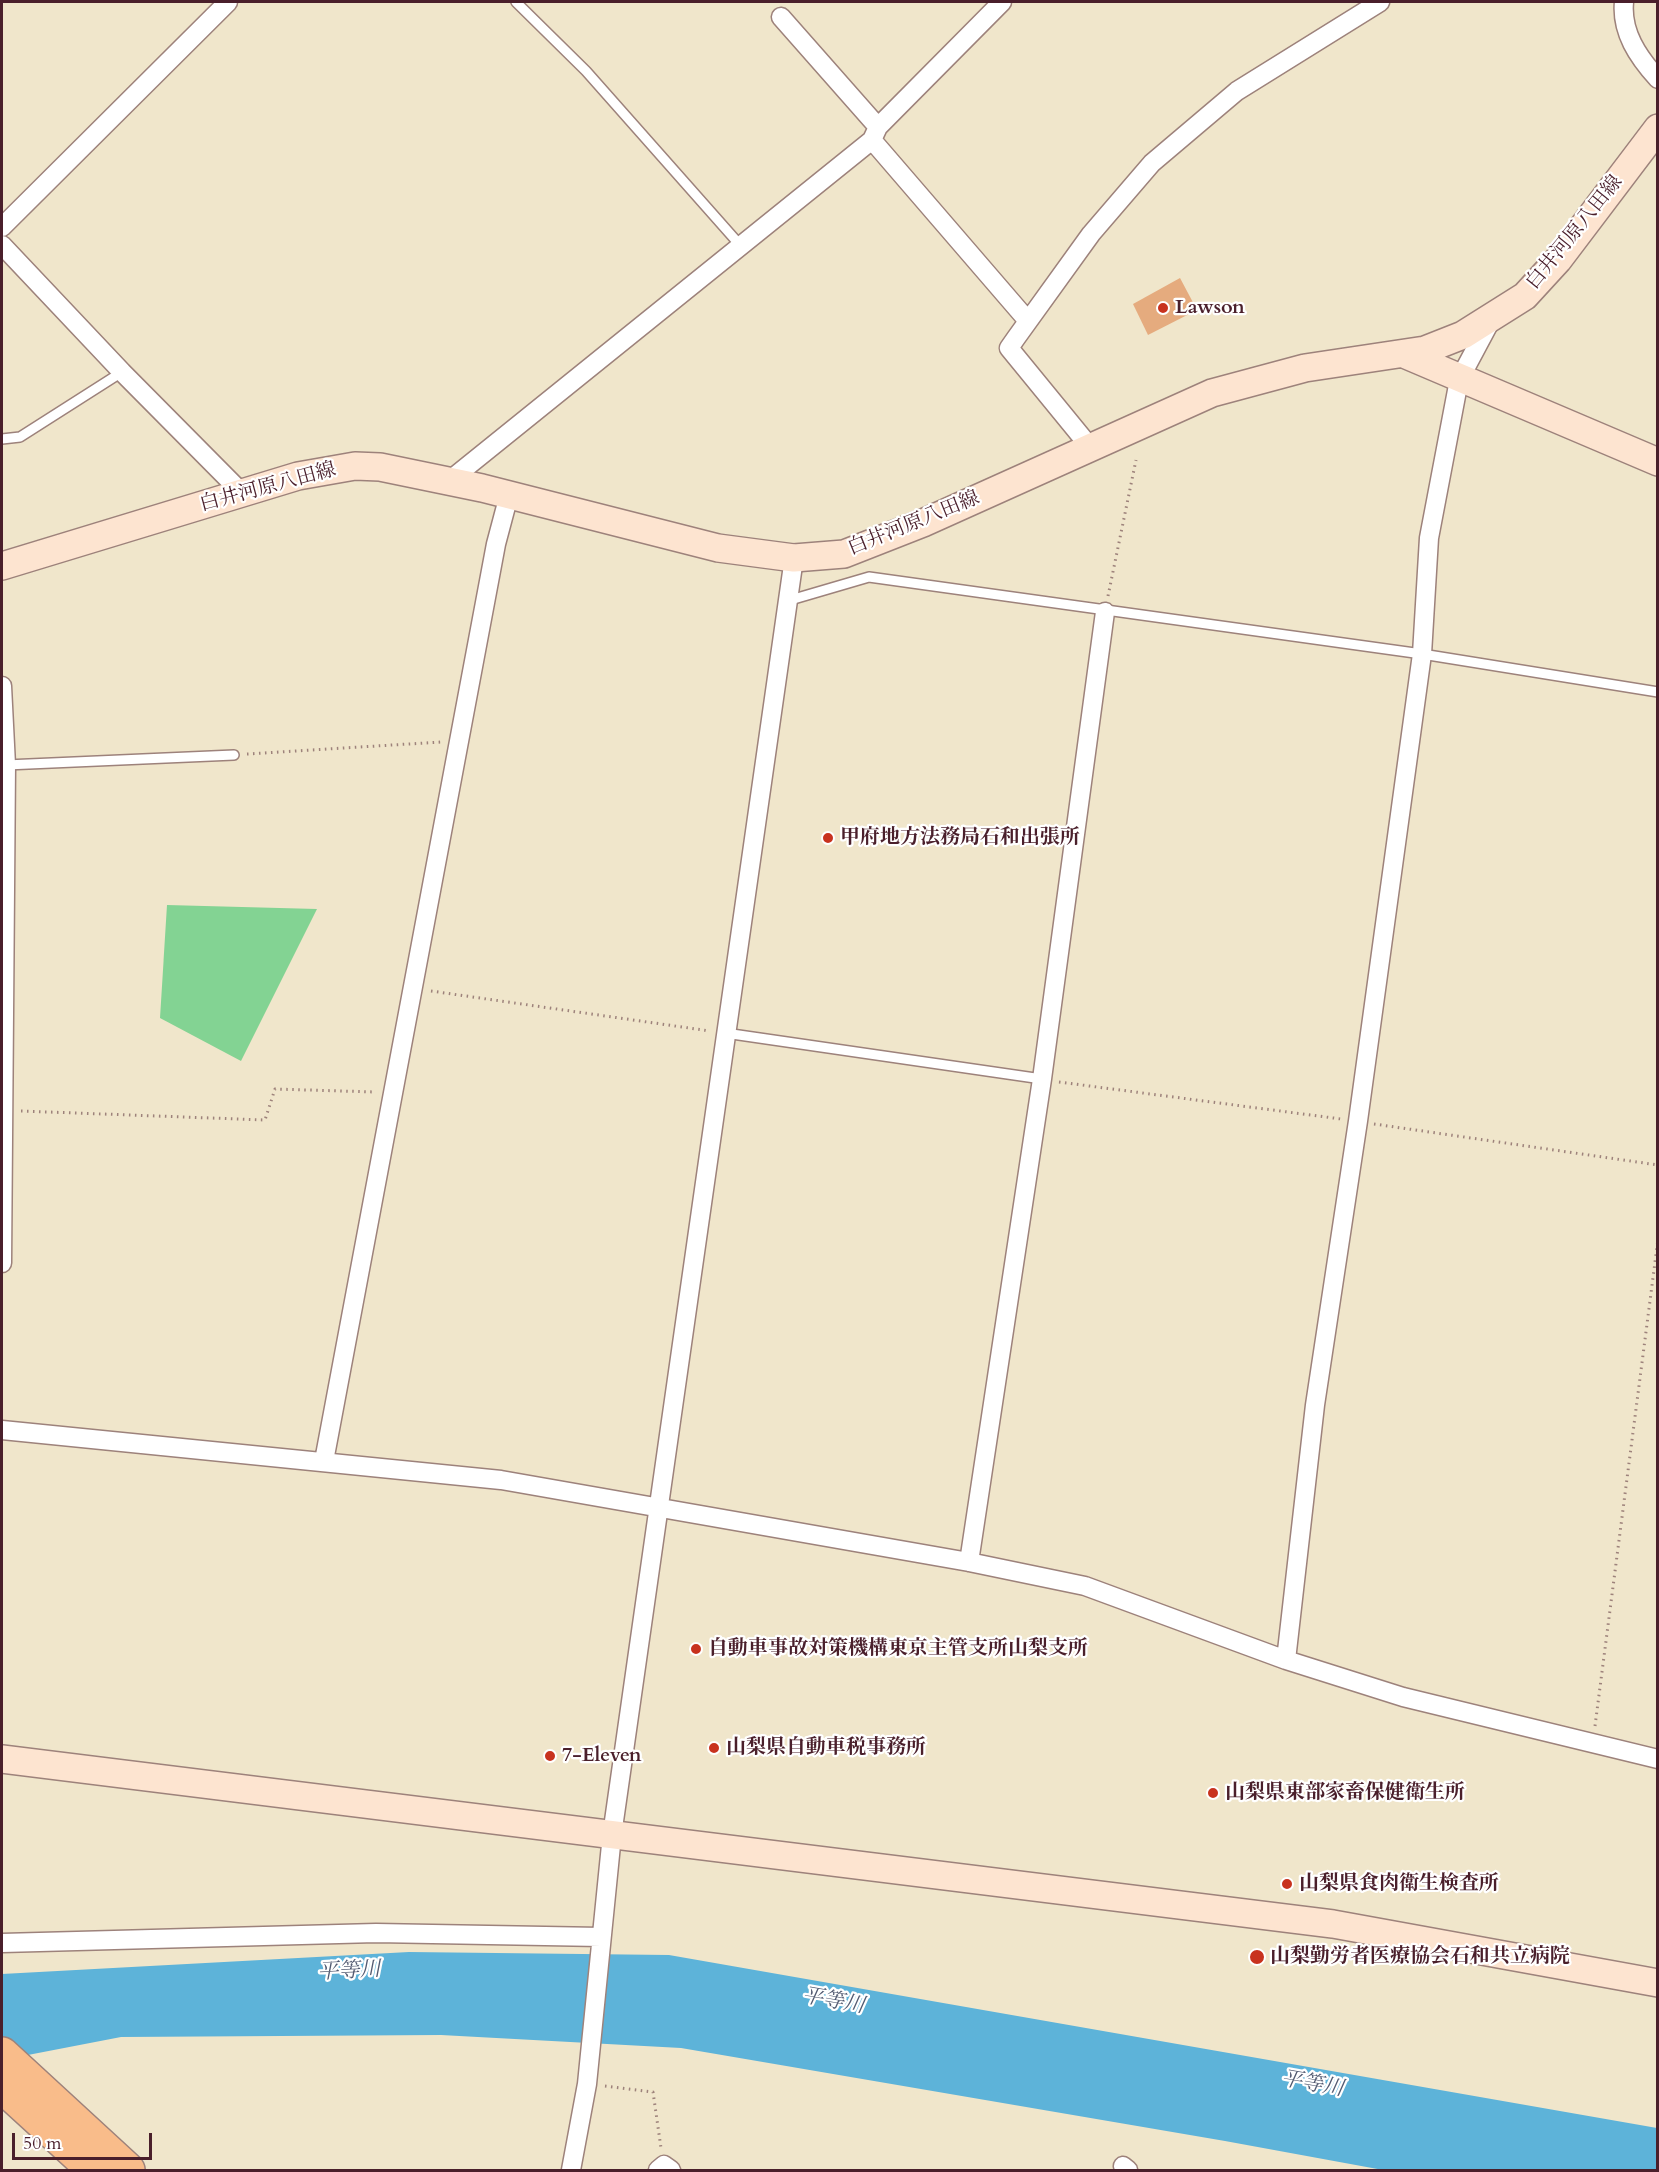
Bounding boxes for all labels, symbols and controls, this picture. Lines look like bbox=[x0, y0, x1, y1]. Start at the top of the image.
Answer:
street label: 白井河原八田線 bbox=[1522, 171, 1628, 295]
place label: Lawson bbox=[1175, 296, 1245, 320]
marker: Lawson bbox=[1156, 301, 1170, 315]
street label: 白井河原八田線 bbox=[197, 458, 339, 518]
street label: 白井河原八田線 bbox=[845, 487, 983, 561]
place label: 甲府地方法務局石和出張所 bbox=[840, 826, 1080, 850]
marker: 甲府地方法務局石和出張所 bbox=[821, 831, 835, 845]
place label: 自動車事故対策機構東京主管支所山梨支所 bbox=[708, 1637, 1088, 1661]
marker: 自動車事故対策機構東京主管支所山梨支所 bbox=[689, 1642, 703, 1656]
place label: 山梨県自動車税事務所 bbox=[726, 1736, 926, 1760]
marker: 山梨県自動車税事務所 bbox=[707, 1741, 721, 1755]
place label: 7-Eleven bbox=[562, 1744, 642, 1768]
marker: 7-Eleven bbox=[543, 1749, 557, 1763]
place label: 山梨県東部家畜保健衛生所 bbox=[1225, 1781, 1465, 1805]
marker: 山梨県東部家畜保健衛生所 bbox=[1206, 1786, 1220, 1800]
place label: 山梨県食肉衛生検査所 bbox=[1299, 1872, 1499, 1896]
marker: 山梨県食肉衛生検査所 bbox=[1280, 1877, 1294, 1891]
place label: 山梨勤労者医療協会石和共立病院 bbox=[1270, 1945, 1570, 1969]
marker: 山梨勤労者医療協会石和共立病院 bbox=[1248, 1948, 1266, 1966]
water label: 平等川 bbox=[317, 1958, 381, 1986]
water label: 平等川 bbox=[800, 1984, 866, 2020]
water label: 平等川 bbox=[1279, 2067, 1345, 2103]
scale bar bbox=[15, 2121, 154, 2159]
text: 50 m bbox=[23, 2131, 62, 2156]

